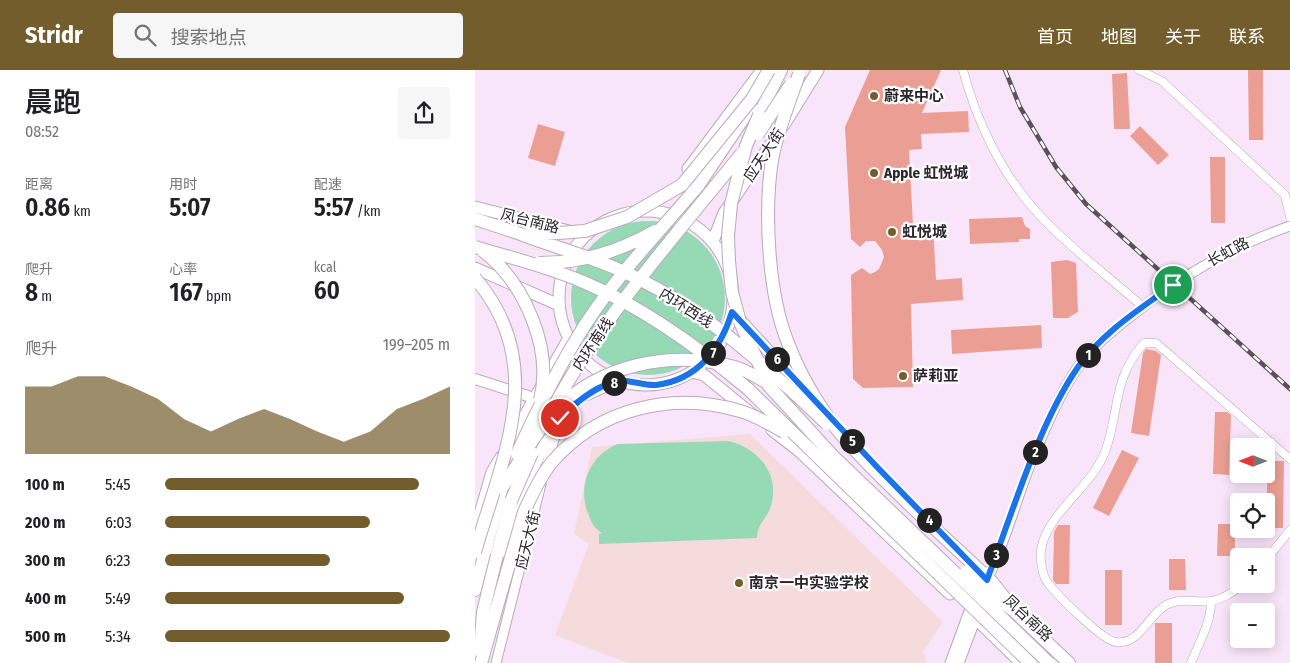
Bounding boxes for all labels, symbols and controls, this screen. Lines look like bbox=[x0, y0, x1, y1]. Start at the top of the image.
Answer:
search box bbox=[113, 13, 463, 58]
text: Stridr bbox=[25, 21, 83, 49]
icon: search bbox=[131, 21, 159, 49]
text: 搜索地点 bbox=[171, 26, 247, 49]
text: 首页 bbox=[1037, 26, 1073, 48]
text: 地图 bbox=[1101, 26, 1137, 48]
text: 关于 bbox=[1165, 26, 1201, 48]
text: 联系 bbox=[1229, 26, 1265, 48]
text: 晨跑 bbox=[25, 86, 81, 119]
button: share bbox=[398, 87, 450, 139]
place label: 蔚来中心 bbox=[884, 87, 944, 105]
marker: 蔚来中心 bbox=[868, 90, 880, 102]
text: 08:52 bbox=[25, 122, 59, 141]
street label: 应天大街 bbox=[740, 125, 788, 185]
place label: Apple 虹悦城 bbox=[883, 164, 968, 182]
marker: Apple 虹悦城 bbox=[868, 167, 880, 179]
text: 距离 bbox=[25, 176, 53, 193]
text: 用时 bbox=[169, 176, 197, 193]
text: 配速 bbox=[314, 176, 342, 193]
text: 0.86 bbox=[25, 193, 70, 223]
text: 5:07 bbox=[169, 193, 211, 223]
text: 5:57 bbox=[314, 193, 354, 223]
text: km bbox=[70, 203, 91, 220]
text: /km bbox=[354, 203, 381, 220]
street label: 凤台南路 bbox=[499, 205, 561, 237]
place label: 虹悦城 bbox=[902, 223, 947, 241]
marker: 虹悦城 bbox=[886, 226, 898, 238]
street label: 长虹路 bbox=[1204, 233, 1252, 271]
text: kcal bbox=[314, 259, 336, 276]
text: 爬升 bbox=[25, 261, 53, 278]
text: 心率 bbox=[169, 261, 197, 278]
pin bbox=[1152, 264, 1194, 306]
icon: arrive bbox=[1159, 271, 1187, 299]
text: 60 bbox=[314, 276, 340, 306]
text: 8 bbox=[25, 278, 38, 308]
text: 167 bbox=[169, 278, 203, 308]
street label: 内环西线 bbox=[656, 284, 716, 332]
text: m bbox=[38, 288, 52, 305]
text: bpm bbox=[203, 288, 232, 305]
street label: 内环南线 bbox=[569, 314, 617, 374]
text: 199–205 m bbox=[383, 335, 450, 354]
text: 爬升 bbox=[25, 339, 57, 358]
pin: 7 bbox=[701, 340, 725, 366]
pin: 1 bbox=[1075, 342, 1101, 368]
text: 7 bbox=[711, 345, 716, 362]
pin: 6 bbox=[765, 346, 789, 372]
text: 1 bbox=[1086, 347, 1091, 364]
text: 6 bbox=[774, 351, 781, 368]
place label: 萨莉亚 bbox=[913, 367, 958, 385]
pin: 8 bbox=[601, 370, 627, 396]
marker: 萨莉亚 bbox=[897, 370, 909, 382]
text: 8 bbox=[611, 375, 618, 392]
pin bbox=[539, 397, 581, 439]
icon: check bbox=[546, 404, 574, 432]
pin: 5 bbox=[839, 428, 865, 454]
text: 5 bbox=[849, 433, 856, 450]
north arrow bbox=[1230, 438, 1275, 482]
map controls bbox=[1230, 438, 1275, 648]
pin: 2 bbox=[1023, 440, 1047, 464]
text: 2 bbox=[1032, 444, 1039, 461]
text: 100 m bbox=[25, 475, 65, 494]
text: 5:45 bbox=[105, 475, 131, 494]
button: locate bbox=[1230, 493, 1275, 538]
pin: 4 bbox=[917, 508, 941, 532]
street label: 应天大街 bbox=[512, 509, 544, 571]
text: 4 bbox=[926, 512, 933, 529]
text: 200 m bbox=[25, 513, 65, 532]
text: 6:03 bbox=[105, 513, 132, 532]
pin: 3 bbox=[983, 542, 1009, 568]
text: 3 bbox=[993, 547, 1000, 564]
button: + bbox=[1230, 548, 1275, 593]
text: 300 m bbox=[25, 551, 66, 570]
text: 6:23 bbox=[105, 551, 131, 570]
place label: 南京一中实验学校 bbox=[749, 574, 869, 592]
marker: 南京一中实验学校 bbox=[733, 577, 745, 589]
text: 400 m bbox=[25, 589, 66, 608]
text: 5:49 bbox=[105, 589, 131, 608]
street label: 凤台南路 bbox=[1000, 591, 1056, 645]
button: − bbox=[1230, 603, 1275, 648]
text: 500 m bbox=[25, 627, 66, 646]
text: 5:34 bbox=[105, 627, 131, 646]

